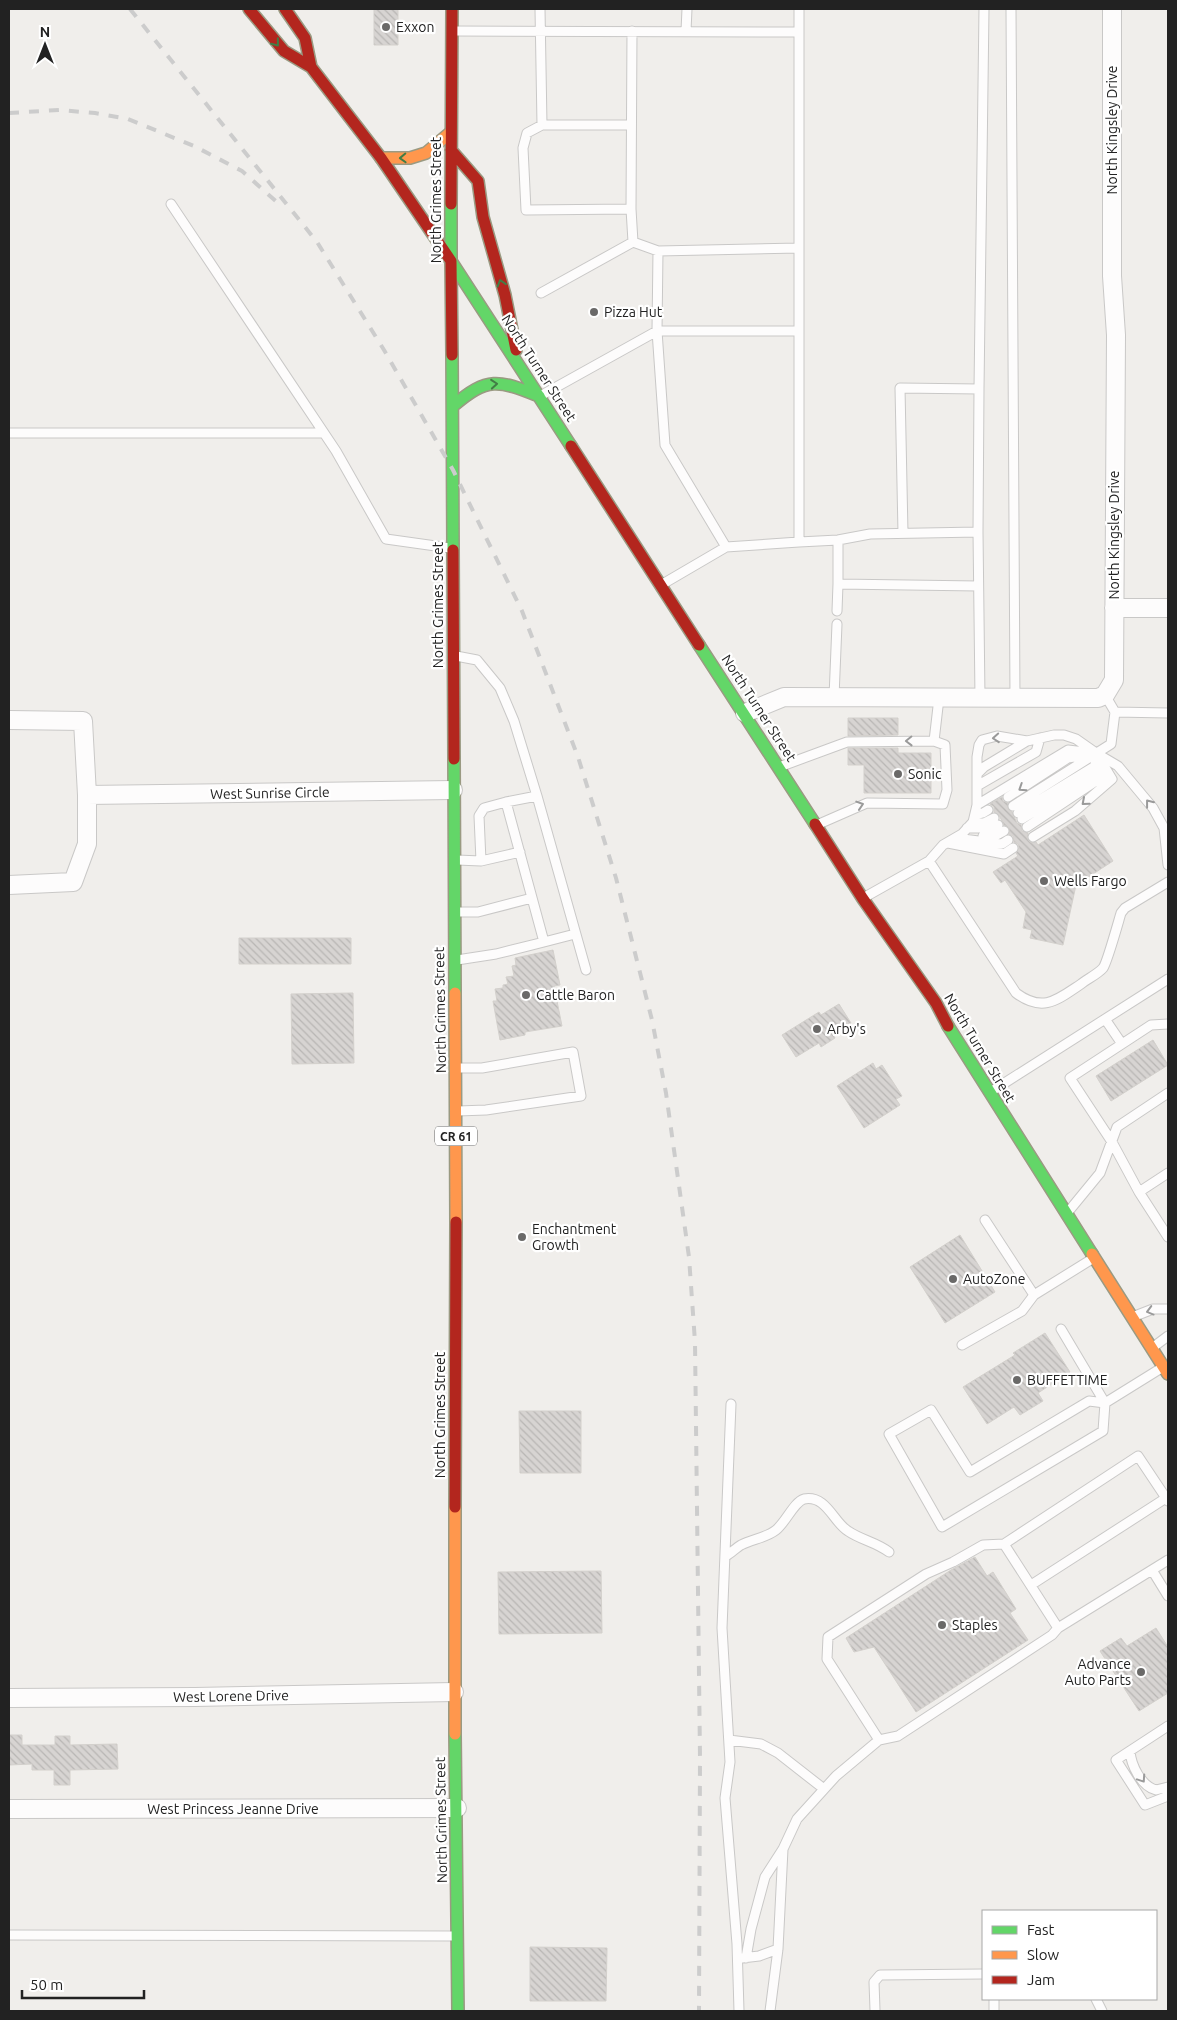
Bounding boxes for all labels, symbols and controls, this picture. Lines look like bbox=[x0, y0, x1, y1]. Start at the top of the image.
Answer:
place label: Exxon bbox=[396, 19, 434, 35]
north arrow bbox=[20, 20, 70, 70]
marker: Exxon bbox=[380, 21, 392, 33]
text: N bbox=[40, 24, 50, 40]
one-way arrow bbox=[271, 37, 280, 46]
street label: North Kingsley Drive bbox=[1104, 66, 1120, 194]
street label: North Grimes Street bbox=[428, 136, 444, 263]
one-way arrow bbox=[399, 153, 406, 163]
one-way arrow bbox=[497, 279, 507, 288]
place label: Pizza Hut bbox=[604, 304, 663, 320]
marker: Pizza Hut bbox=[588, 306, 600, 318]
street label: North Turner Street bbox=[498, 312, 580, 425]
one-way arrow bbox=[490, 378, 498, 389]
street label: North Kingsley Drive bbox=[1106, 471, 1122, 599]
street label: North Grimes Street bbox=[430, 541, 446, 668]
street label: North Turner Street bbox=[718, 652, 800, 765]
one-way arrow bbox=[992, 732, 1000, 743]
one-way arrow bbox=[905, 736, 912, 746]
place label: Sonic bbox=[908, 766, 942, 782]
marker: Sonic bbox=[892, 768, 904, 780]
one-way arrow bbox=[1018, 782, 1027, 791]
street label: West Sunrise Circle bbox=[210, 784, 330, 802]
one-way arrow bbox=[1081, 797, 1090, 806]
one-way arrow bbox=[1146, 800, 1154, 809]
one-way arrow bbox=[856, 801, 864, 811]
place label: Wells Fargo bbox=[1054, 873, 1127, 889]
marker: Wells Fargo bbox=[1038, 875, 1050, 887]
street label: North Grimes Street bbox=[431, 946, 449, 1073]
place label: Cattle Baron bbox=[536, 987, 615, 1003]
marker: Cattle Baron bbox=[520, 989, 532, 1001]
street label: North Turner Street bbox=[941, 991, 1019, 1106]
place label: Arby's bbox=[827, 1021, 866, 1037]
marker: Arby's bbox=[811, 1023, 823, 1035]
road number: CR 61 bbox=[435, 1126, 477, 1146]
place label: Enchantment Growth bbox=[532, 1221, 617, 1253]
marker: Enchantment Growth bbox=[516, 1231, 528, 1243]
place label: AutoZone bbox=[963, 1271, 1025, 1287]
marker: AutoZone bbox=[947, 1273, 959, 1285]
one-way arrow bbox=[1146, 1306, 1155, 1316]
street label: North Grimes Street bbox=[432, 1351, 448, 1478]
place label: BUFFETTIME bbox=[1027, 1372, 1108, 1388]
marker: BUFFETTIME bbox=[1011, 1374, 1023, 1386]
place label: Staples bbox=[952, 1617, 998, 1633]
marker: Staples bbox=[936, 1619, 948, 1631]
place label: Advance Auto Parts bbox=[1065, 1656, 1131, 1688]
marker: Advance Auto Parts bbox=[1135, 1666, 1147, 1678]
street label: West Lorene Drive bbox=[173, 1687, 289, 1705]
street label: North Grimes Street bbox=[432, 1756, 450, 1883]
one-way arrow bbox=[1136, 1774, 1146, 1783]
street label: West Princess Jeanne Drive bbox=[147, 1801, 319, 1817]
legend bbox=[982, 1910, 1157, 2000]
text: Fast bbox=[1027, 1921, 1055, 1938]
text: Slow bbox=[1027, 1946, 1060, 1963]
scale bar bbox=[22, 1968, 145, 2000]
text: Jam bbox=[1027, 1971, 1055, 1988]
text: 50 m bbox=[30, 1976, 63, 1993]

